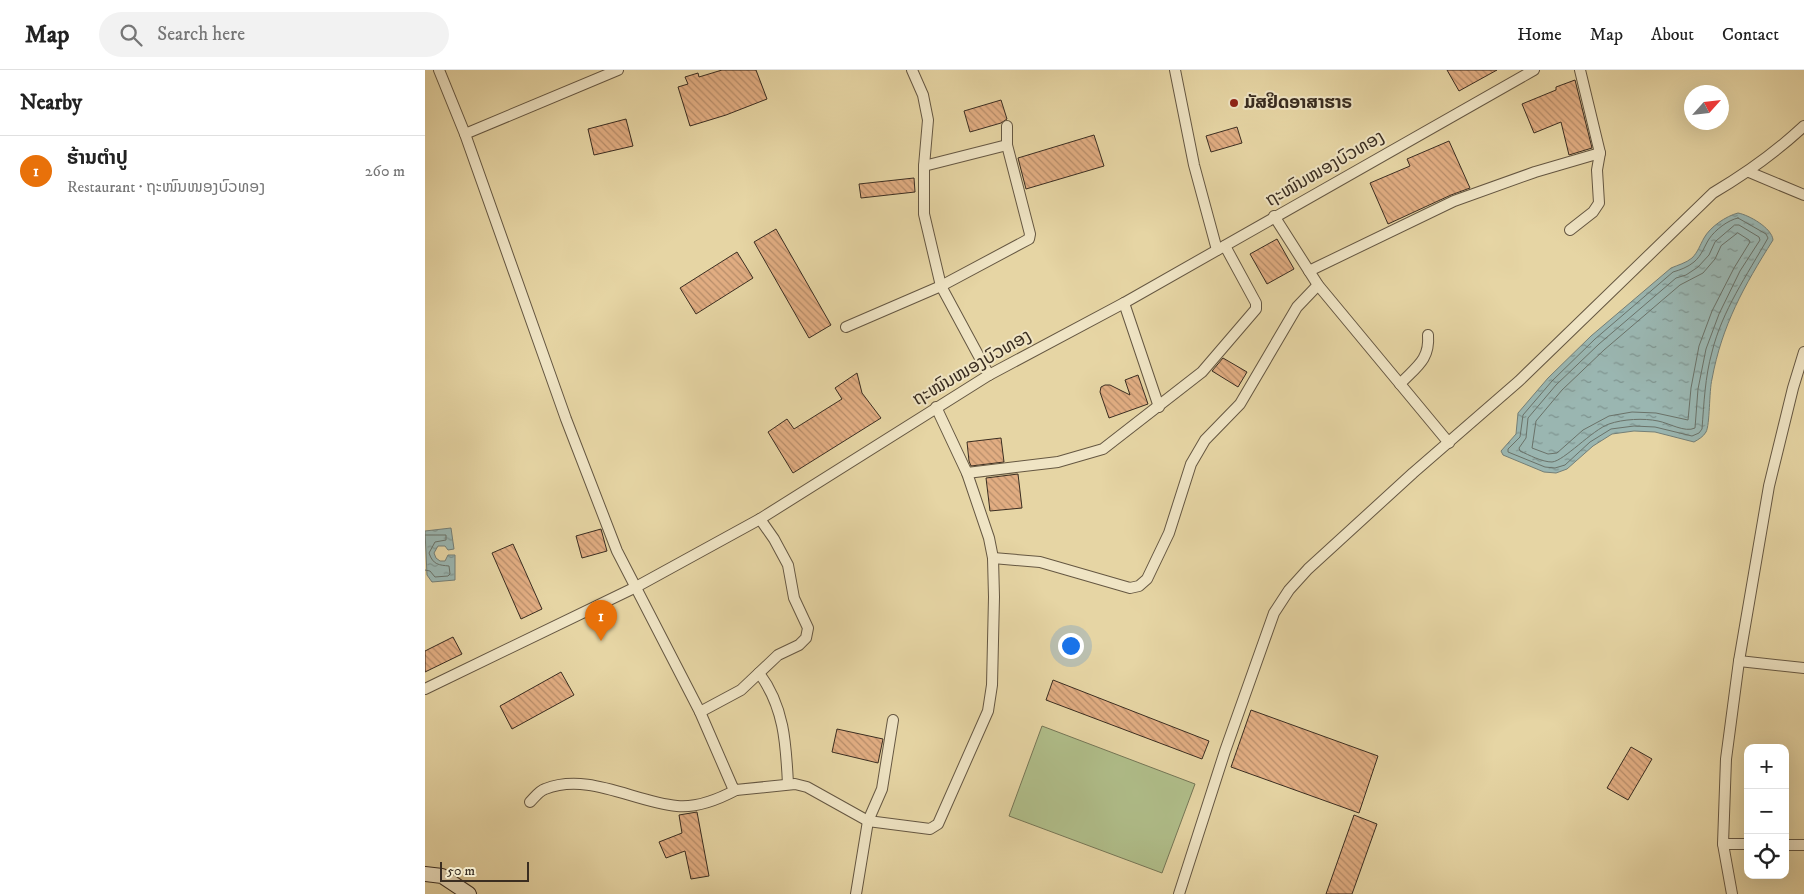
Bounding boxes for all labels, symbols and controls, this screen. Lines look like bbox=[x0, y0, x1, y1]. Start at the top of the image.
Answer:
search box bbox=[99, 12, 449, 57]
text: Map bbox=[25, 20, 69, 50]
icon: search bbox=[117, 21, 145, 49]
text: Search here bbox=[157, 23, 245, 46]
text: Home bbox=[1517, 24, 1562, 46]
text: Map bbox=[1590, 24, 1623, 46]
text: About bbox=[1651, 24, 1694, 46]
text: Contact bbox=[1722, 24, 1779, 46]
north arrow bbox=[1684, 85, 1729, 130]
text: Nearby bbox=[20, 90, 82, 116]
place label: ມັສຢິດອາສາຮາຣ bbox=[1244, 92, 1352, 114]
marker: ມັສຢິດອາສາຮາຣ bbox=[1228, 97, 1240, 109]
street label: ຖະໜົນໜອງບົວທອງ bbox=[1261, 126, 1389, 212]
text: ຮ້ານຕຳປູ bbox=[67, 147, 128, 170]
text: 1 bbox=[33, 161, 39, 181]
text: 260 m bbox=[365, 161, 405, 181]
text: Restaurant · ຖະໜົນໜອງບົວທອງ bbox=[67, 177, 265, 197]
street label: ຖະໜົນໜອງບົວທອງ bbox=[908, 325, 1036, 411]
pin: 1 bbox=[585, 600, 617, 641]
your location bbox=[1058, 633, 1084, 659]
map controls bbox=[1744, 744, 1789, 879]
button: + bbox=[1744, 744, 1789, 789]
button: − bbox=[1744, 789, 1789, 834]
button: locate bbox=[1744, 834, 1789, 879]
scale bar bbox=[440, 859, 529, 882]
text: 50 m bbox=[447, 862, 475, 880]

